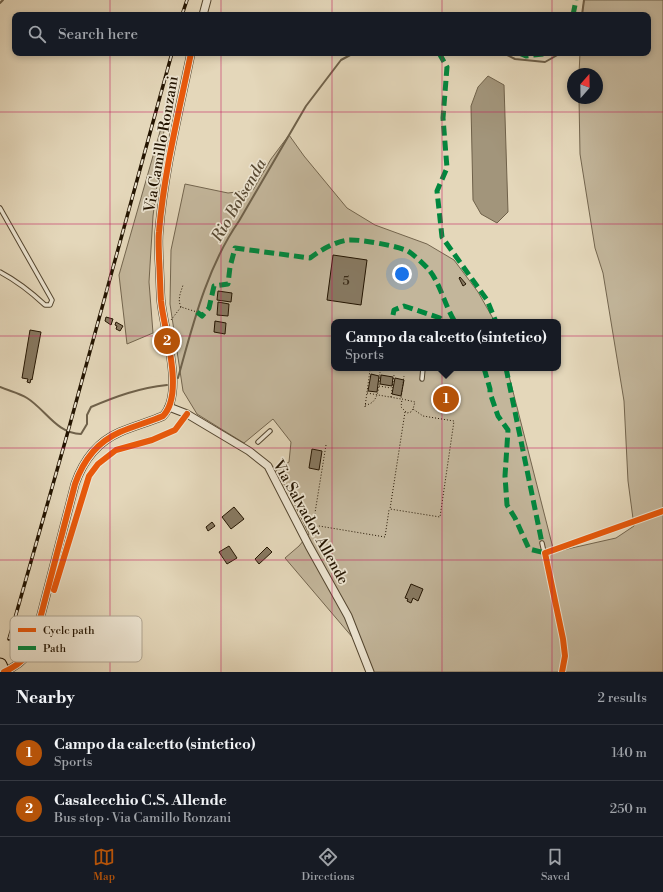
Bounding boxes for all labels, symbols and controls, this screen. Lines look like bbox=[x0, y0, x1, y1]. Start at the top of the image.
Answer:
search box bbox=[12, 12, 651, 56]
icon: search bbox=[26, 23, 48, 45]
text: Search here bbox=[58, 25, 138, 44]
north arrow bbox=[567, 68, 603, 104]
street label: Via Camillo Ronzani bbox=[140, 74, 183, 215]
water label: Rio Bolsenda bbox=[207, 155, 271, 246]
your location bbox=[392, 264, 412, 284]
house number: 5 bbox=[342, 273, 350, 289]
popup bbox=[331, 319, 561, 371]
pin: 2 bbox=[154, 326, 180, 356]
text: Campo da calcetto (sintetico) bbox=[345, 328, 547, 347]
text: Sports bbox=[345, 347, 384, 363]
pin: 1 bbox=[433, 384, 459, 414]
street label: Via Salvador Allende bbox=[268, 456, 353, 588]
legend bbox=[10, 616, 142, 662]
text: Cycle path bbox=[43, 624, 95, 638]
text: Path bbox=[43, 642, 67, 656]
text: Nearby bbox=[16, 687, 75, 709]
text: 2 results bbox=[598, 690, 647, 706]
text: Campo da calcetto (sintetico) bbox=[54, 735, 255, 754]
text: 1 bbox=[26, 745, 32, 761]
text: 140 m bbox=[611, 745, 647, 761]
text: Sports bbox=[54, 754, 93, 770]
text: Casalecchio C.S. Allende bbox=[54, 791, 227, 810]
text: 2 bbox=[25, 801, 33, 817]
text: 250 m bbox=[610, 801, 647, 817]
text: Bus stop · Via Camillo Ronzani bbox=[54, 810, 231, 826]
tab: Map bbox=[93, 846, 115, 884]
tab: Directions bbox=[302, 846, 355, 884]
tab: Saved bbox=[541, 846, 570, 884]

